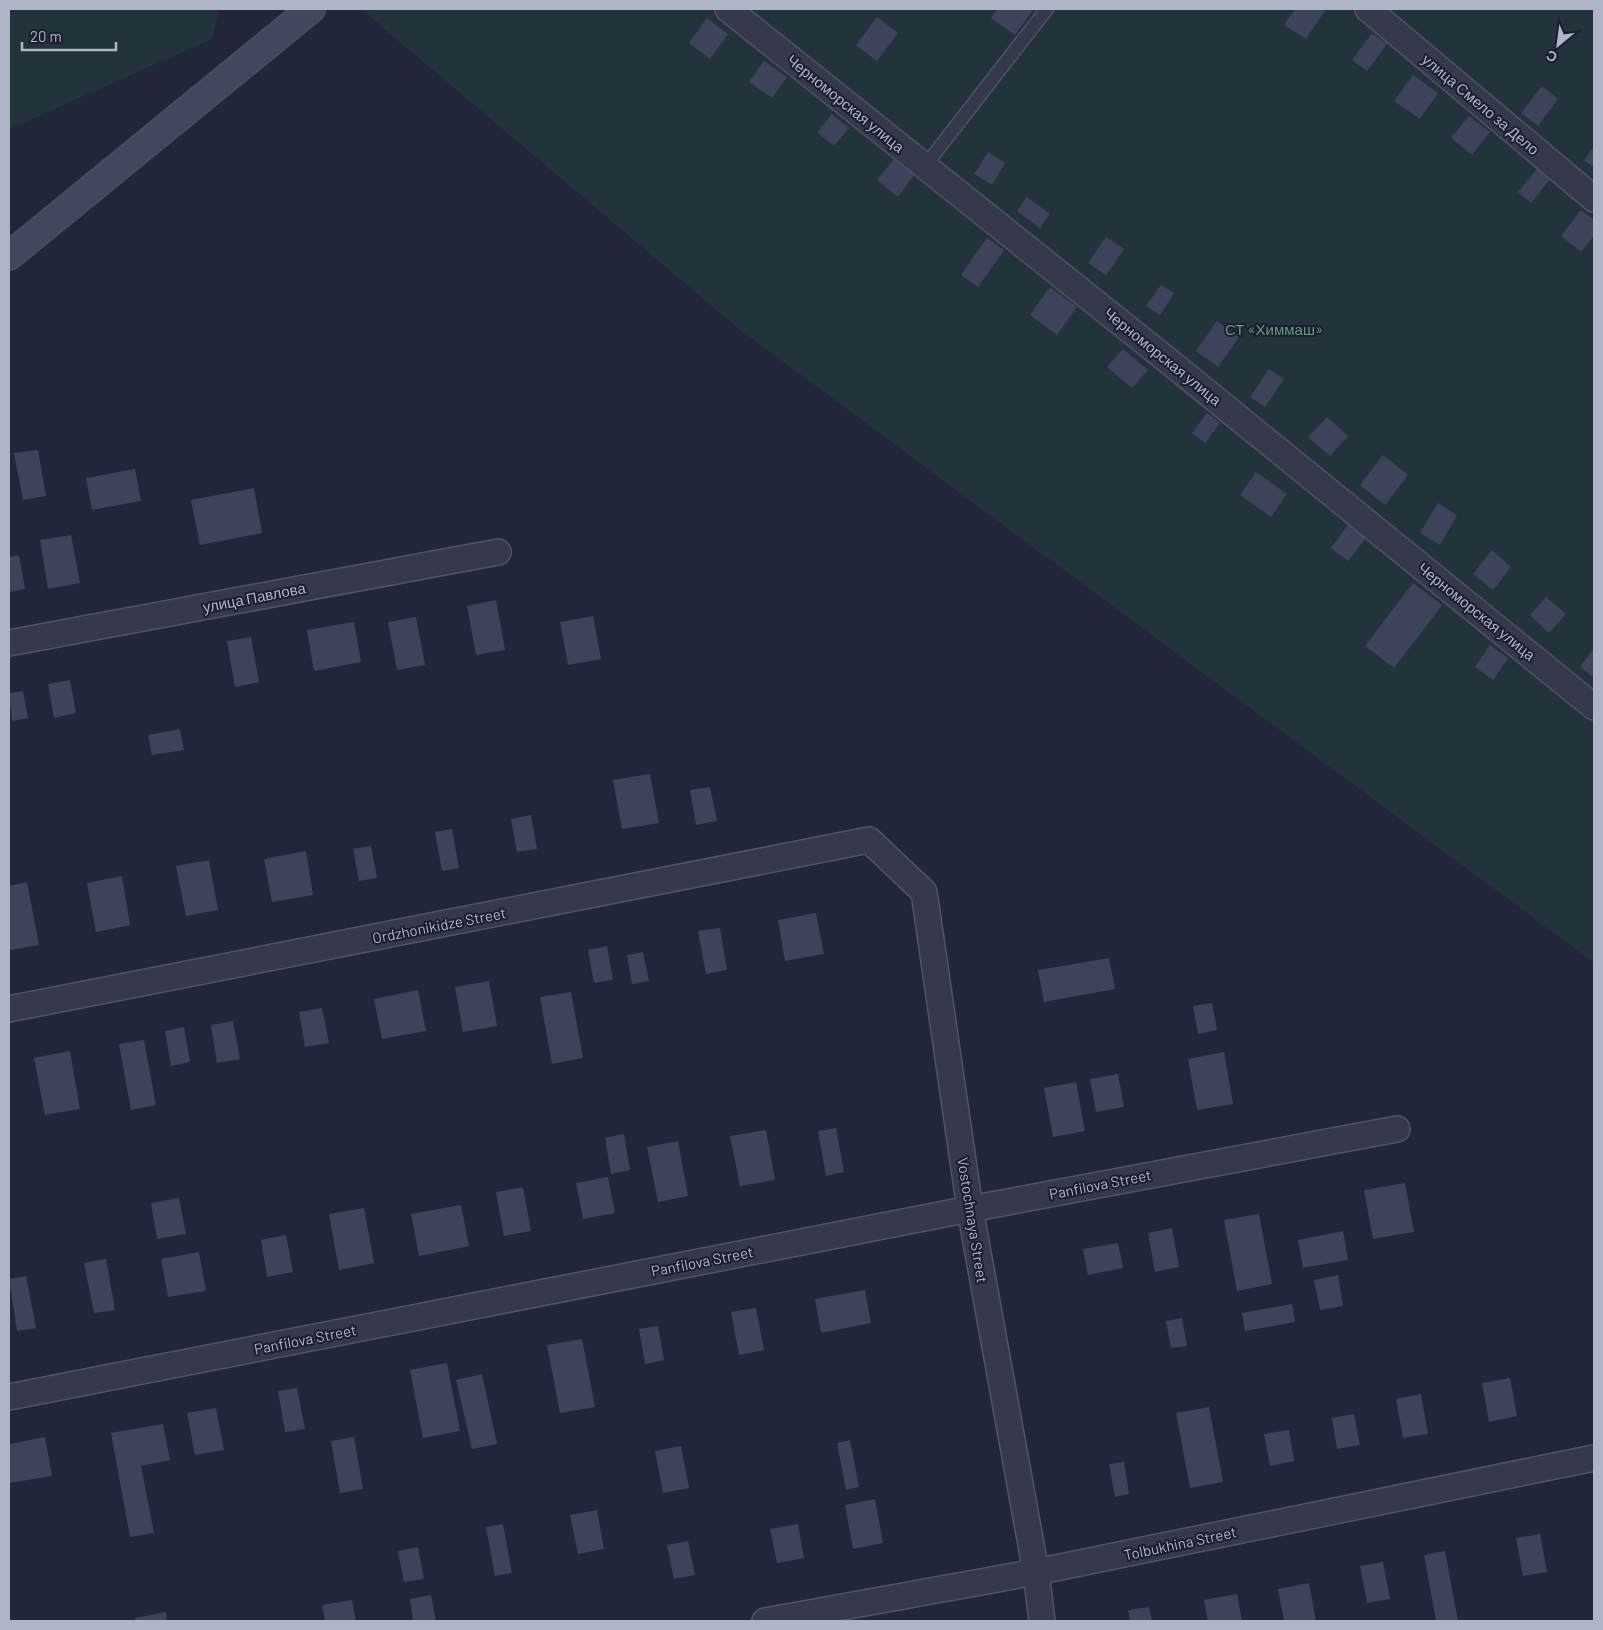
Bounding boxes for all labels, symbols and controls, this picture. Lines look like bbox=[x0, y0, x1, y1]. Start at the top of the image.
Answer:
scale bar bbox=[22, 20, 116, 52]
north arrow bbox=[1533, 20, 1583, 70]
text: 20 m bbox=[30, 27, 62, 45]
text: С bbox=[1543, 47, 1560, 67]
street label: Черноморская улица bbox=[784, 50, 909, 156]
street label: улица Смело за Дело bbox=[1419, 50, 1543, 158]
street label: Черноморская улица bbox=[1101, 303, 1226, 409]
park label: СТ «Химмаш» bbox=[1225, 320, 1323, 338]
street label: Черноморская улица bbox=[1415, 558, 1540, 664]
street label: улица Павлова bbox=[201, 578, 308, 616]
street label: Ordzhonikidze Street bbox=[371, 903, 507, 947]
street label: Vostochnaya Street bbox=[954, 1156, 992, 1284]
street label: Panfilova Street bbox=[1047, 1165, 1153, 1203]
street label: Panfilova Street bbox=[649, 1242, 755, 1280]
street label: Panfilova Street bbox=[252, 1320, 358, 1358]
street label: Tolbukhina Street bbox=[1122, 1522, 1238, 1564]

